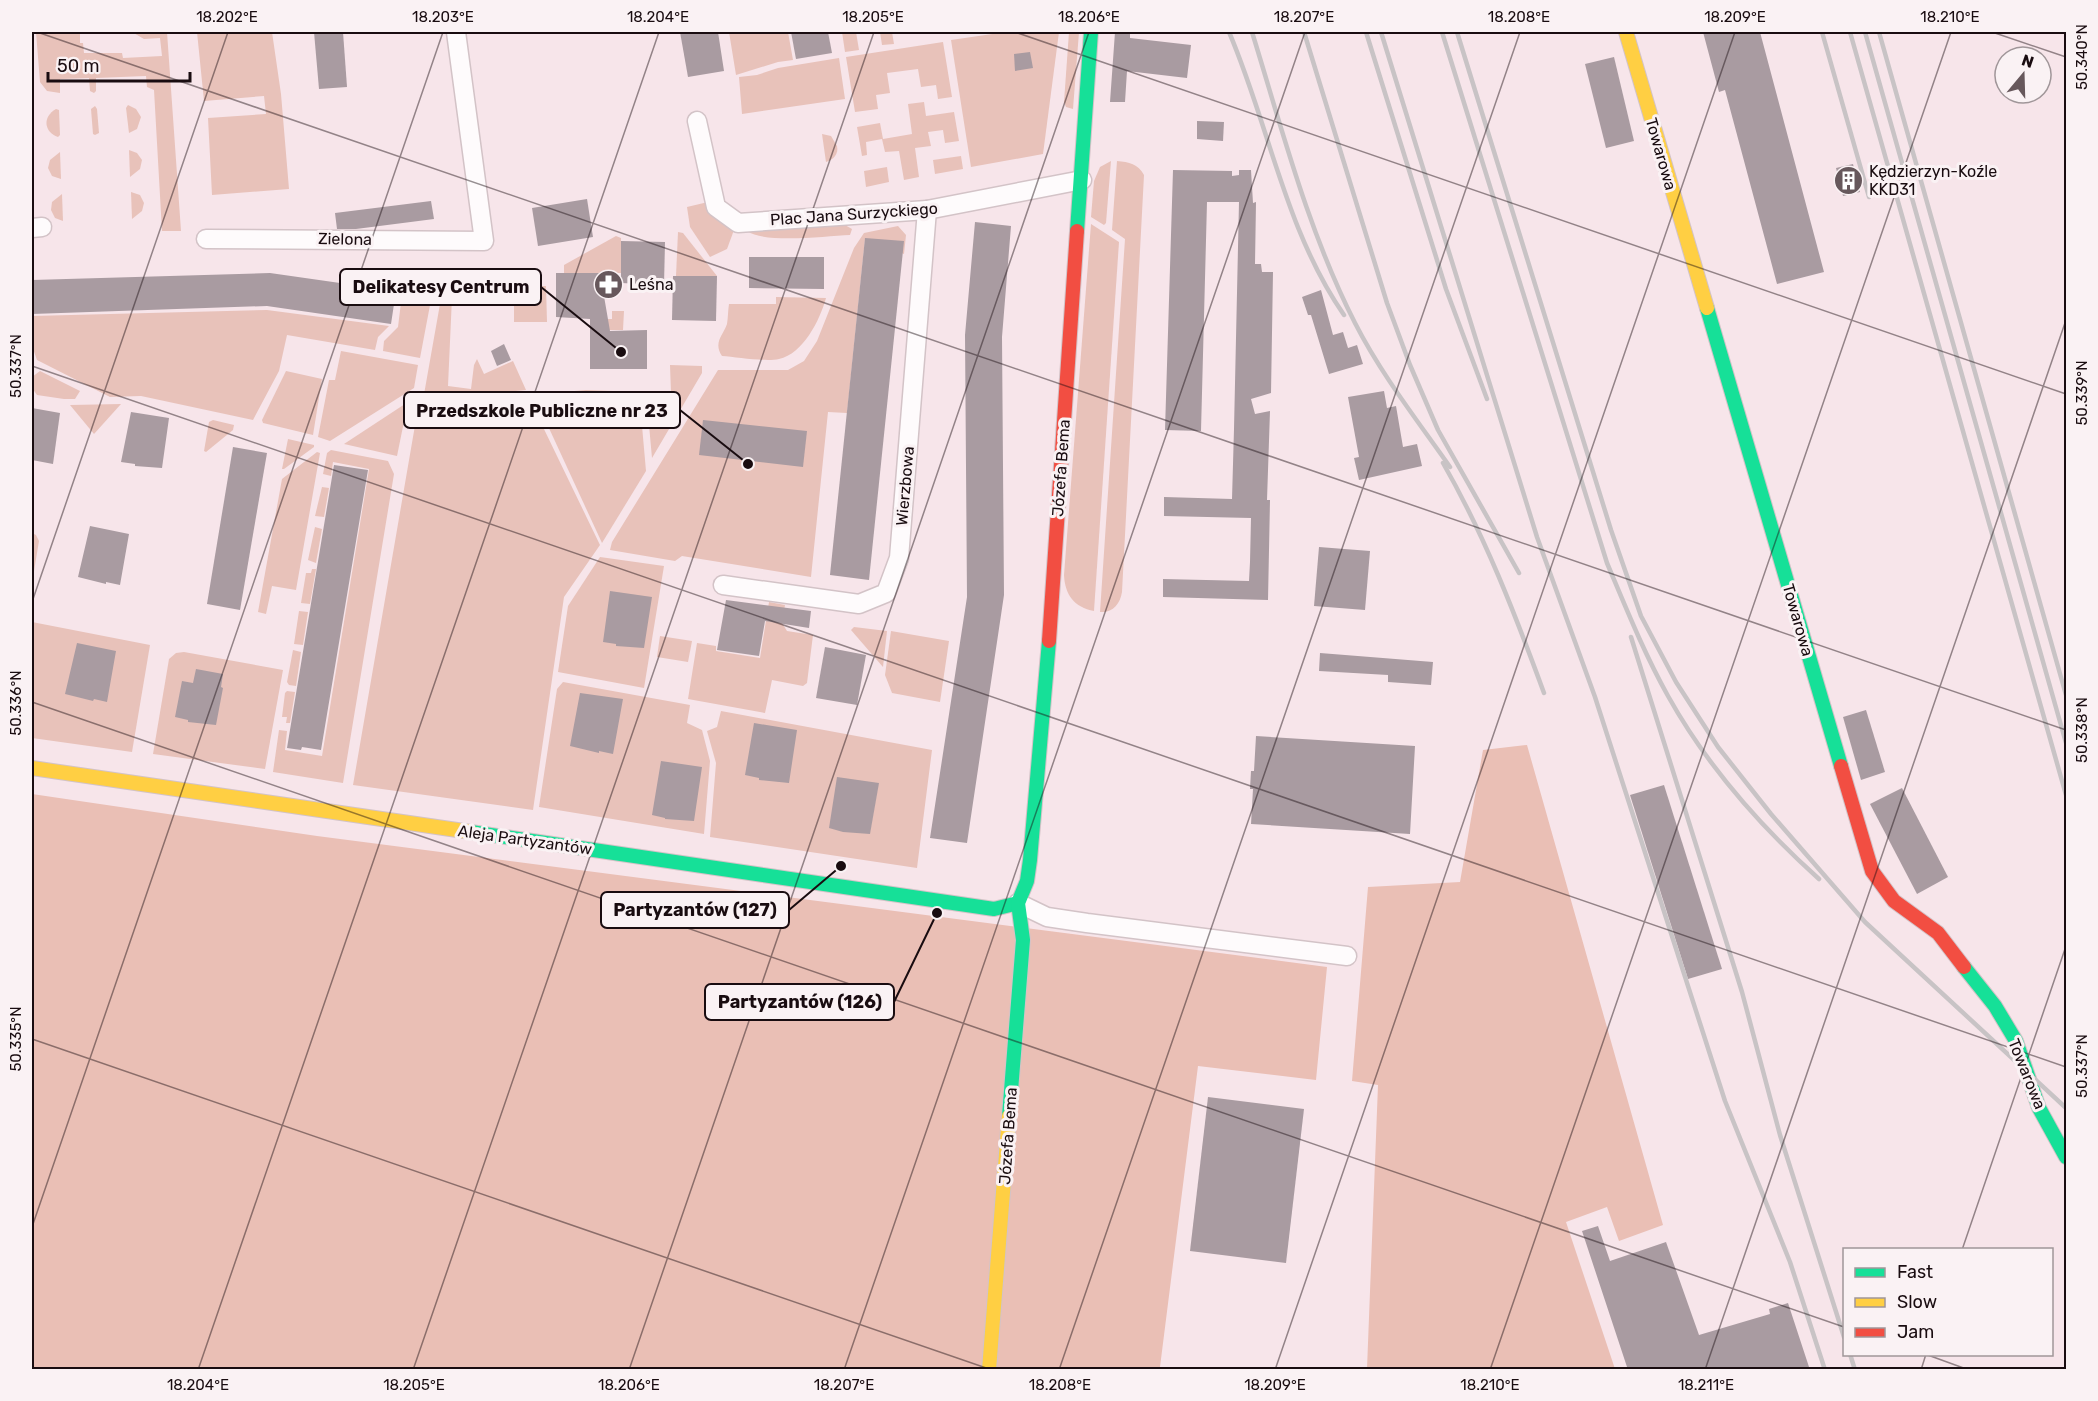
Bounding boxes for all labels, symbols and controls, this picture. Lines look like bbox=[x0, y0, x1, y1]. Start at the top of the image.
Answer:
text: 18.202°E bbox=[196, 8, 258, 26]
text: 18.203°E bbox=[412, 8, 474, 26]
text: 18.204°E bbox=[627, 8, 689, 26]
text: 18.205°E bbox=[842, 8, 904, 26]
text: 18.206°E bbox=[1058, 8, 1120, 26]
text: 18.207°E bbox=[1274, 8, 1334, 26]
text: 18.208°E bbox=[1488, 8, 1550, 26]
text: 18.209°E bbox=[1704, 8, 1766, 26]
text: 18.210°E bbox=[1920, 8, 1980, 26]
text: 50.340°N bbox=[2073, 24, 2091, 90]
scale bar bbox=[48, 45, 190, 83]
north arrow bbox=[1993, 45, 2053, 105]
text: N bbox=[2019, 50, 2036, 72]
text: 50 m bbox=[57, 55, 100, 77]
street label: Towarowa bbox=[1642, 116, 1680, 192]
place label: Kędzierzyn-Koźle KKD31 bbox=[1869, 162, 1997, 199]
building icon: Kędzierzyn-Koźle KKD31 bbox=[1832, 164, 1864, 196]
street label: Plac Jana Surzyckiego bbox=[769, 199, 939, 229]
street label: Zielona bbox=[318, 229, 372, 249]
pharmacy icon: Leśna bbox=[592, 268, 624, 300]
callout: Delikatesy Centrum bbox=[340, 269, 541, 305]
place label: Leśna bbox=[629, 275, 674, 294]
text: Delikatesy Centrum bbox=[353, 276, 529, 298]
text: 50.337°N bbox=[7, 334, 25, 398]
text: 50.339°N bbox=[2073, 360, 2091, 426]
callout: Przedszkole Publiczne nr 23 bbox=[404, 392, 680, 428]
text: Przedszkole Publiczne nr 23 bbox=[416, 400, 668, 422]
street label: Józefa Bema bbox=[1048, 419, 1074, 517]
street label: Wierzbowa bbox=[892, 445, 918, 527]
street label: Towarowa bbox=[1779, 582, 1817, 658]
text: 50.336°N bbox=[7, 670, 25, 736]
text: 50.338°N bbox=[2073, 697, 2091, 763]
street label: Aleja Partyzantów bbox=[457, 821, 593, 859]
callout: Partyzantów (127) bbox=[601, 892, 789, 928]
text: Partyzantów (127) bbox=[613, 899, 777, 921]
callout: Partyzantów (126) bbox=[705, 984, 894, 1020]
text: Partyzantów (126) bbox=[718, 991, 882, 1013]
text: 50.335°N bbox=[7, 1006, 25, 1072]
text: 50.337°N bbox=[2073, 1034, 2091, 1098]
street label: Towarowa bbox=[2004, 1036, 2050, 1112]
street label: Józefa Bema bbox=[995, 1087, 1021, 1185]
legend bbox=[1843, 1248, 2053, 1356]
text: Fast bbox=[1897, 1261, 1933, 1283]
text: Slow bbox=[1897, 1291, 1937, 1313]
text: Jam bbox=[1897, 1321, 1934, 1343]
text: 18.204°E bbox=[167, 1376, 229, 1394]
text: 18.205°E bbox=[383, 1376, 445, 1394]
text: 18.206°E bbox=[598, 1376, 660, 1394]
text: 18.207°E bbox=[814, 1376, 874, 1394]
text: 18.208°E bbox=[1029, 1376, 1091, 1394]
text: 18.209°E bbox=[1244, 1376, 1306, 1394]
text: 18.210°E bbox=[1460, 1376, 1520, 1394]
text: 18.211°E bbox=[1678, 1376, 1734, 1394]

